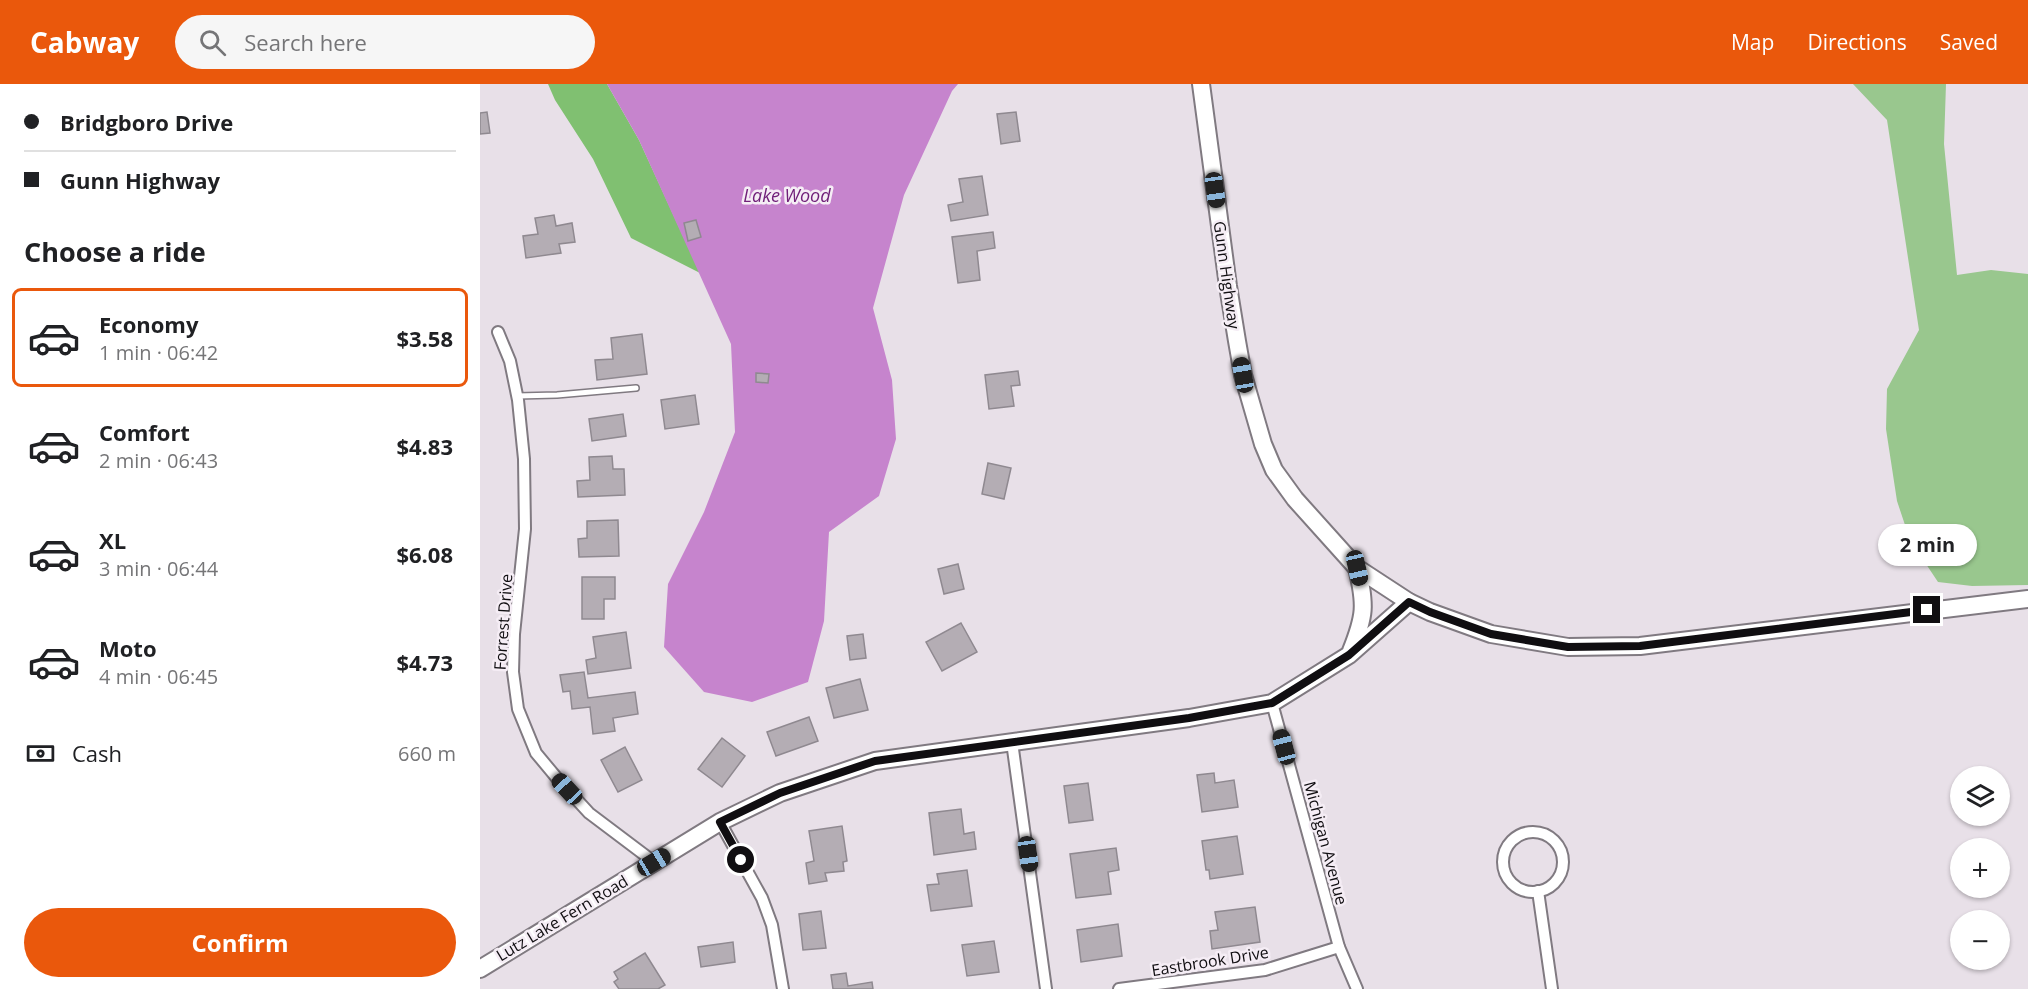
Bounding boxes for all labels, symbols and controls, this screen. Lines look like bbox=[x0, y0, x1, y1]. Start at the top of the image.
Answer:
search box bbox=[175, 15, 595, 69]
text: Cabway bbox=[30, 23, 139, 61]
icon: search bbox=[196, 26, 229, 59]
text: Search here bbox=[244, 27, 367, 57]
text: Map bbox=[1731, 28, 1774, 56]
text: Directions bbox=[1807, 28, 1907, 56]
text: Saved bbox=[1940, 28, 1998, 56]
text: Bridgboro Drive bbox=[60, 107, 233, 137]
text: Gunn Highway bbox=[60, 165, 220, 195]
car bbox=[1204, 171, 1226, 209]
water label: Lake Wood bbox=[743, 183, 831, 207]
street label: Gunn Highway bbox=[1209, 220, 1246, 331]
text: Choose a ride bbox=[24, 233, 206, 270]
text: Economy bbox=[99, 309, 198, 339]
icon: car bbox=[27, 311, 81, 365]
text: $3.58 bbox=[396, 323, 453, 353]
text: 1 min · 06:42 bbox=[99, 339, 218, 366]
car bbox=[1231, 356, 1255, 394]
text: Comfort bbox=[99, 417, 190, 447]
icon: car bbox=[27, 419, 81, 473]
text: $4.83 bbox=[396, 431, 453, 461]
text: 2 min · 06:43 bbox=[99, 447, 218, 474]
callout: 2 min bbox=[1878, 523, 1976, 565]
text: XL bbox=[99, 525, 126, 555]
icon: car bbox=[27, 527, 81, 581]
text: 2 min bbox=[1900, 531, 1955, 558]
text: $6.08 bbox=[396, 539, 453, 569]
car bbox=[1344, 548, 1370, 588]
text: 3 min · 06:44 bbox=[99, 555, 218, 582]
street label: Forrest Drive bbox=[489, 573, 517, 671]
route end bbox=[1913, 596, 1940, 623]
text: Moto bbox=[99, 633, 157, 663]
icon: car bbox=[27, 635, 81, 689]
text: $4.73 bbox=[396, 647, 453, 677]
text: 4 min · 06:45 bbox=[99, 663, 218, 690]
car bbox=[1271, 727, 1297, 767]
icon: cash bbox=[24, 737, 57, 770]
text: Cash bbox=[72, 738, 122, 768]
text: 660 m bbox=[398, 740, 456, 767]
map controls bbox=[1950, 766, 2010, 970]
button: layers bbox=[1950, 766, 2010, 826]
car bbox=[548, 770, 586, 808]
street label: Michigan Avenue bbox=[1299, 779, 1353, 907]
car bbox=[1017, 835, 1039, 873]
button: + bbox=[1950, 838, 2010, 898]
car bbox=[634, 845, 674, 879]
route start bbox=[727, 846, 754, 873]
street label: Lutz Lake Fern Road bbox=[492, 870, 632, 966]
button: Confirm bbox=[24, 908, 456, 977]
button: − bbox=[1950, 910, 2010, 970]
street label: Eastbrook Drive bbox=[1150, 941, 1270, 981]

